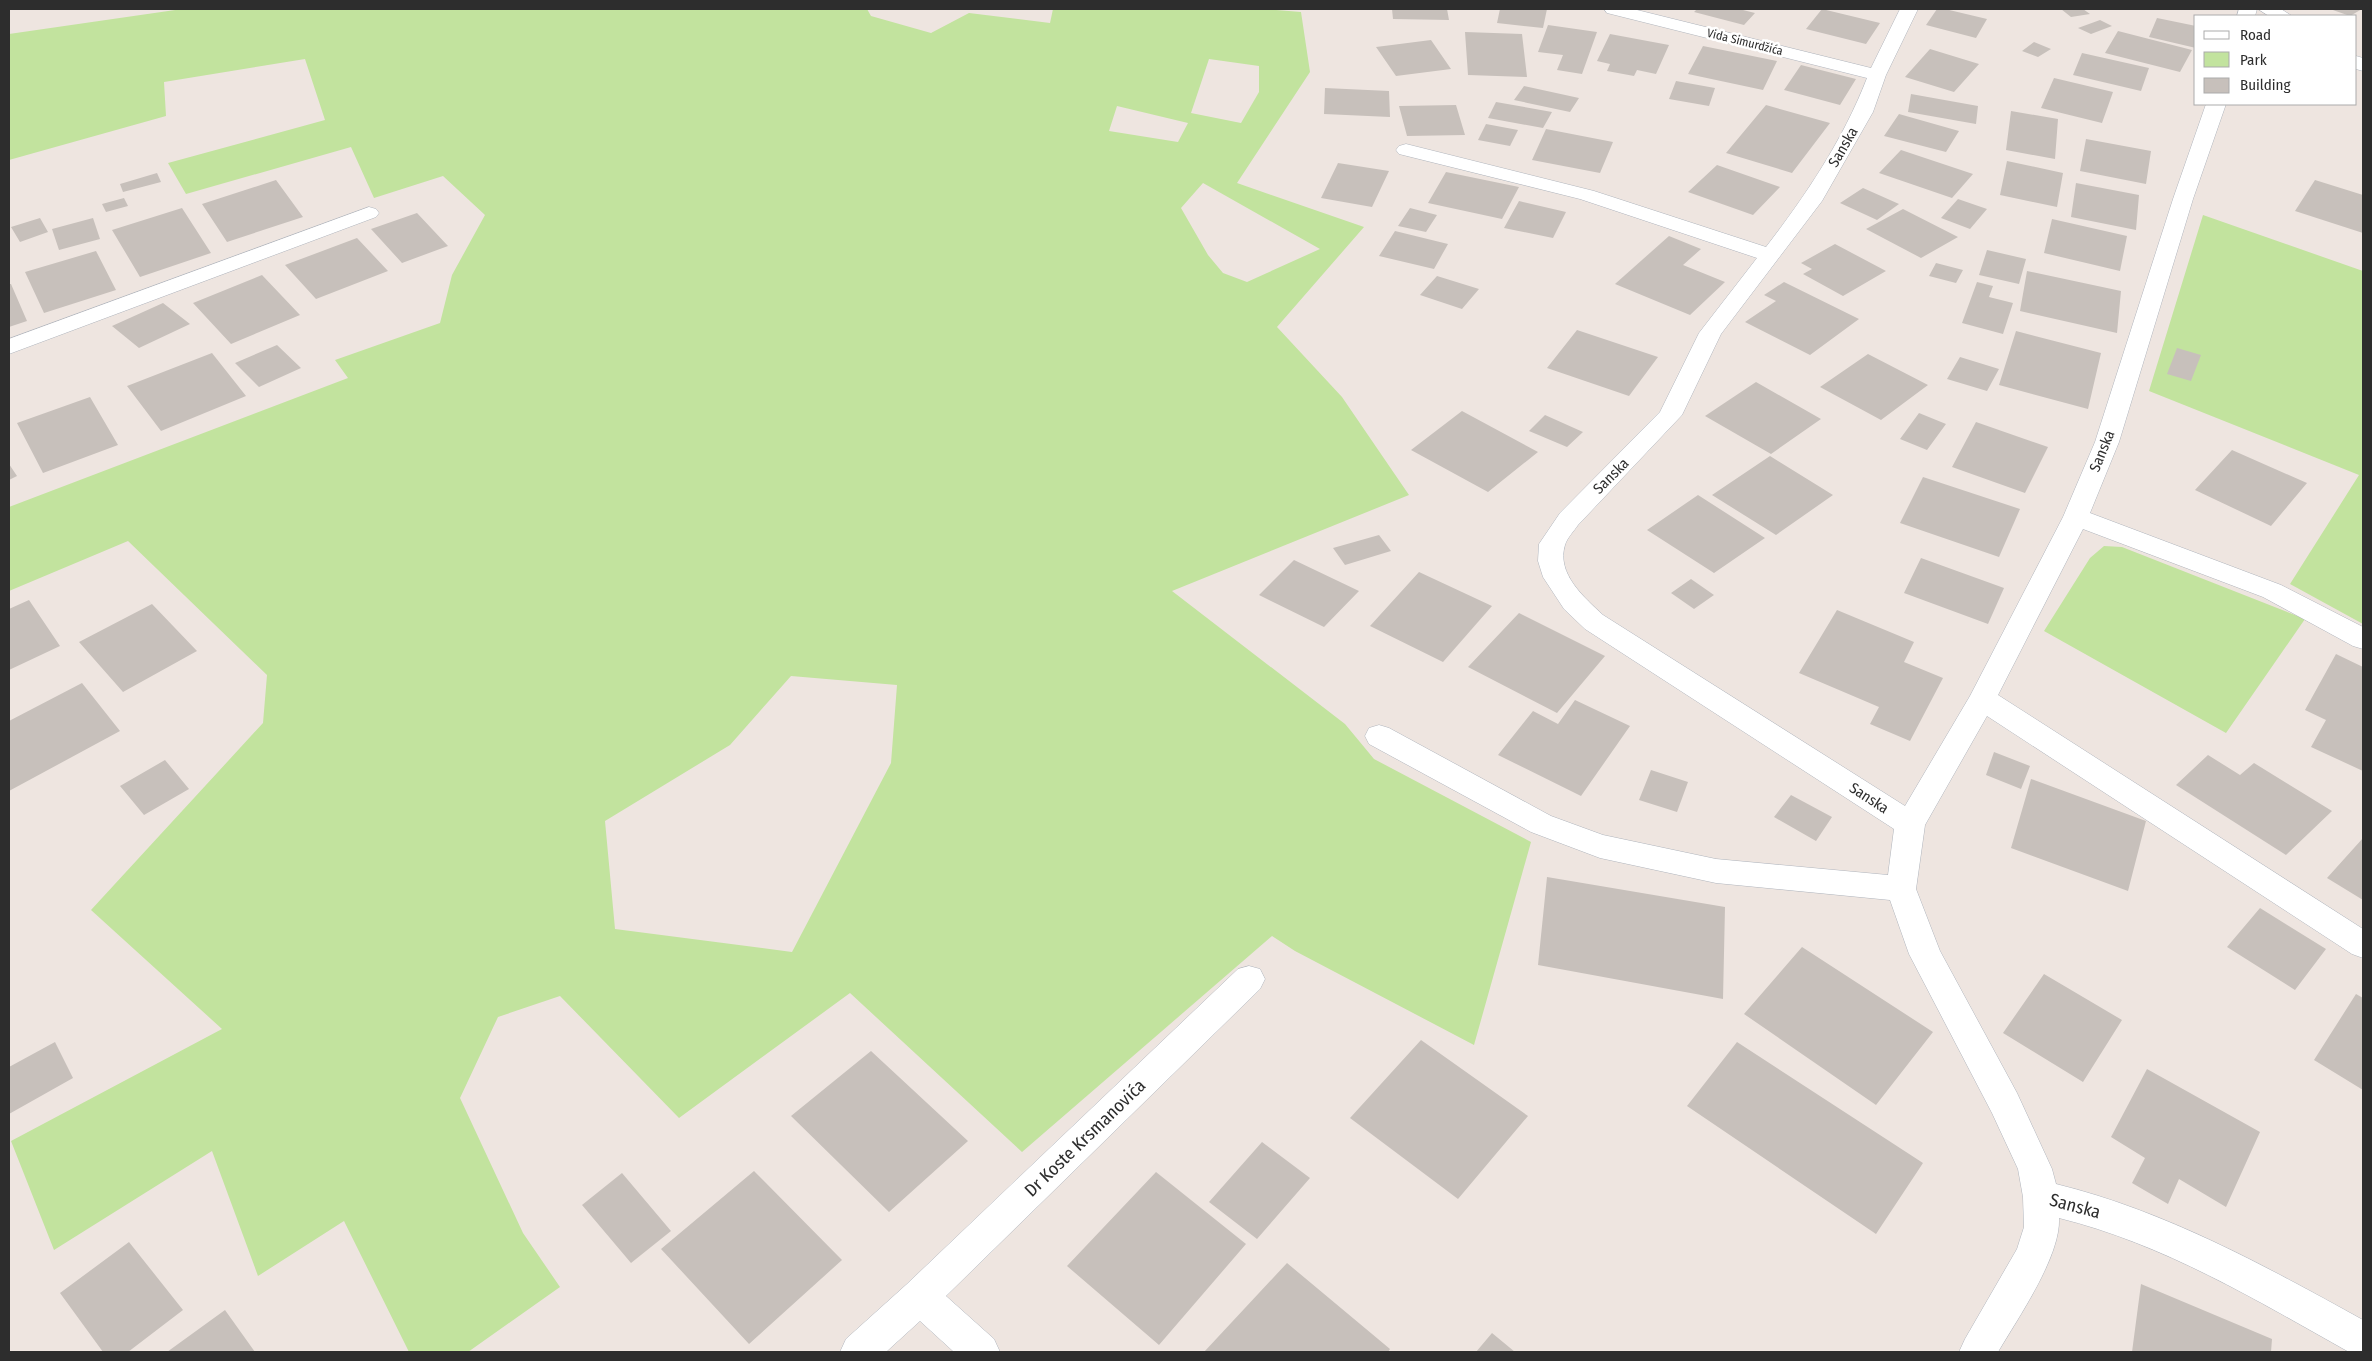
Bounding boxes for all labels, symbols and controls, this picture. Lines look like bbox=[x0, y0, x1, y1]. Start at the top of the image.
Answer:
legend bbox=[2194, 15, 2357, 105]
street label: Vida Simurdžića bbox=[1706, 26, 1784, 58]
text: Road bbox=[2240, 26, 2271, 44]
text: Park bbox=[2240, 51, 2267, 69]
text: Building bbox=[2240, 76, 2291, 94]
street label: Sanska bbox=[1824, 124, 1862, 170]
street label: Sanska bbox=[2086, 428, 2118, 474]
street label: Sanska bbox=[1589, 454, 1633, 498]
street label: Sanska bbox=[1846, 779, 1892, 817]
street label: Dr Koste Krsmanovića bbox=[1020, 1074, 1150, 1201]
street label: Sanska bbox=[2047, 1189, 2103, 1223]

